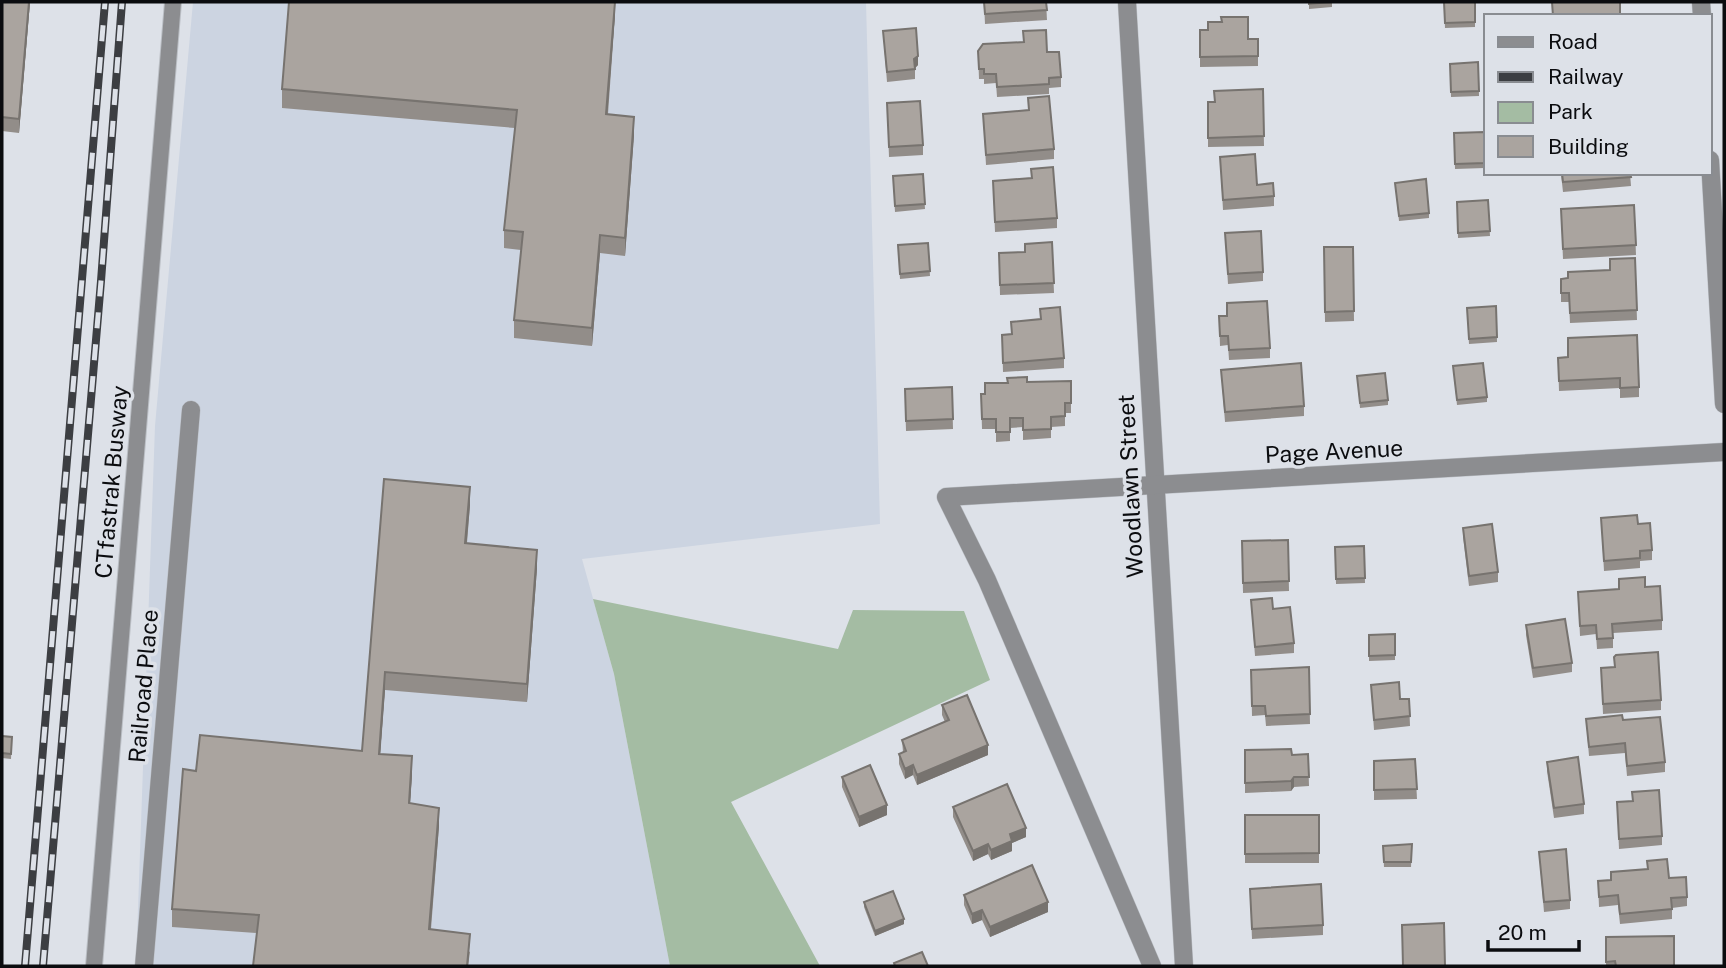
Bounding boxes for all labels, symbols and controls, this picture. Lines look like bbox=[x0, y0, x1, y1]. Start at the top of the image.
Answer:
legend bbox=[1484, 14, 1712, 175]
text: Road bbox=[1548, 29, 1598, 54]
text: Railway bbox=[1548, 64, 1624, 89]
text: Park bbox=[1548, 99, 1593, 124]
text: Building bbox=[1548, 134, 1629, 159]
street label: CTfastrak Busway bbox=[89, 384, 133, 580]
street label: Woodlawn Street bbox=[1112, 393, 1148, 579]
street label: Page Avenue bbox=[1264, 434, 1404, 468]
street label: Railroad Place bbox=[123, 608, 163, 764]
scale bar bbox=[1488, 908, 1579, 952]
text: 20 m bbox=[1498, 920, 1547, 945]

